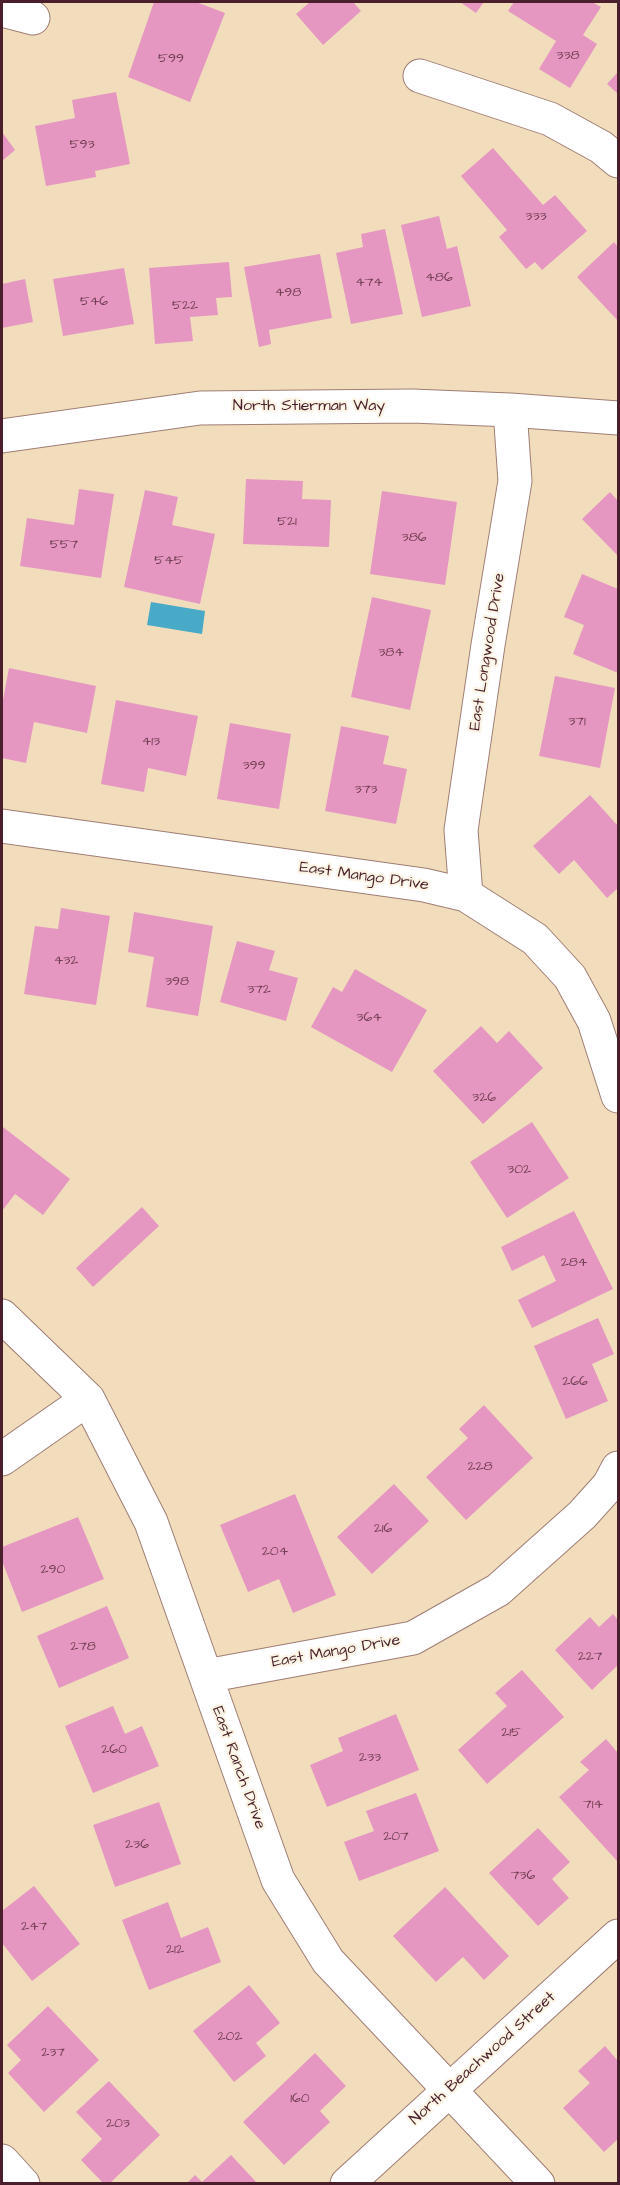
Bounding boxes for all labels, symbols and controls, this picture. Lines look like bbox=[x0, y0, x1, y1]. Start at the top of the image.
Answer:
house number: 338 bbox=[556, 48, 580, 64]
house number: 599 bbox=[158, 51, 184, 67]
house number: 593 bbox=[69, 137, 95, 153]
house number: 333 bbox=[525, 209, 547, 225]
house number: 486 bbox=[425, 270, 453, 286]
house number: 474 bbox=[355, 275, 383, 291]
house number: 498 bbox=[275, 285, 301, 301]
house number: 546 bbox=[80, 294, 108, 310]
house number: 522 bbox=[172, 298, 198, 314]
street label: North Stierman Way bbox=[233, 397, 385, 417]
house number: 521 bbox=[277, 514, 297, 530]
house number: 386 bbox=[402, 530, 426, 546]
house number: 557 bbox=[50, 537, 78, 553]
house number: 545 bbox=[154, 553, 184, 569]
street label: East Longwood Drive bbox=[466, 572, 510, 732]
house number: 384 bbox=[378, 645, 404, 661]
house number: 371 bbox=[568, 714, 586, 730]
house number: 413 bbox=[142, 734, 160, 750]
house number: 399 bbox=[242, 758, 266, 774]
house number: 373 bbox=[355, 782, 377, 798]
street label: East Mango Drive bbox=[298, 858, 430, 896]
house number: 432 bbox=[54, 953, 78, 969]
house number: 398 bbox=[165, 974, 189, 990]
house number: 372 bbox=[247, 982, 271, 998]
house number: 364 bbox=[356, 1010, 382, 1026]
house number: 326 bbox=[472, 1090, 496, 1106]
house number: 302 bbox=[507, 1162, 531, 1178]
house number: 284 bbox=[561, 1255, 587, 1271]
house number: 266 bbox=[562, 1374, 588, 1390]
house number: 228 bbox=[467, 1459, 493, 1475]
house number: 216 bbox=[374, 1521, 392, 1537]
house number: 204 bbox=[262, 1544, 288, 1560]
house number: 290 bbox=[41, 1562, 65, 1578]
street label: East Mango Drive bbox=[270, 1631, 402, 1673]
house number: 278 bbox=[70, 1639, 96, 1655]
house number: 227 bbox=[578, 1649, 602, 1665]
street label: East Ranch Drive bbox=[207, 1704, 269, 1832]
house number: 215 bbox=[501, 1725, 521, 1741]
house number: 260 bbox=[101, 1742, 127, 1758]
house number: 233 bbox=[359, 1750, 381, 1766]
house number: 714 bbox=[583, 1797, 603, 1813]
house number: 207 bbox=[383, 1829, 409, 1845]
house number: 236 bbox=[125, 1837, 149, 1853]
house number: 736 bbox=[511, 1868, 535, 1884]
house number: 247 bbox=[21, 1919, 47, 1935]
house number: 212 bbox=[166, 1942, 184, 1958]
street label: North Beachwood Street bbox=[406, 1988, 560, 2130]
house number: 202 bbox=[218, 2029, 242, 2045]
house number: 237 bbox=[41, 2045, 65, 2061]
house number: 160 bbox=[290, 2091, 310, 2107]
house number: 203 bbox=[106, 2116, 130, 2132]

